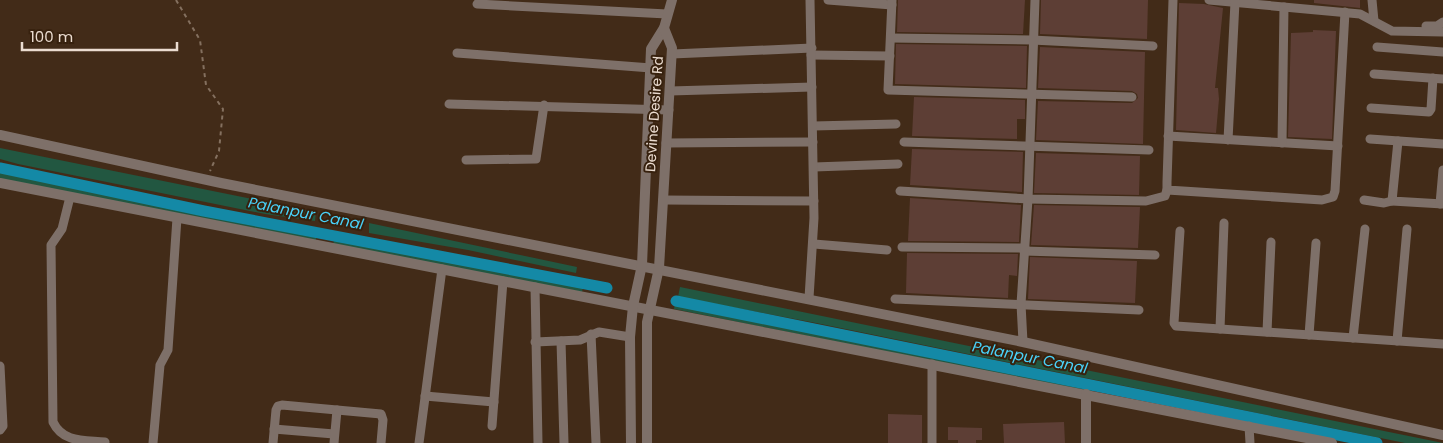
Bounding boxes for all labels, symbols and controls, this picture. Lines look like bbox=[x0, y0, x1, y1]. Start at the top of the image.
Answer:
scale bar bbox=[22, 20, 178, 52]
text: 100 m bbox=[30, 26, 73, 47]
street label: Devine Desire Rd bbox=[640, 55, 668, 173]
water label: Palanpur Canal bbox=[246, 192, 366, 235]
water label: Palanpur Canal bbox=[970, 336, 1090, 379]

